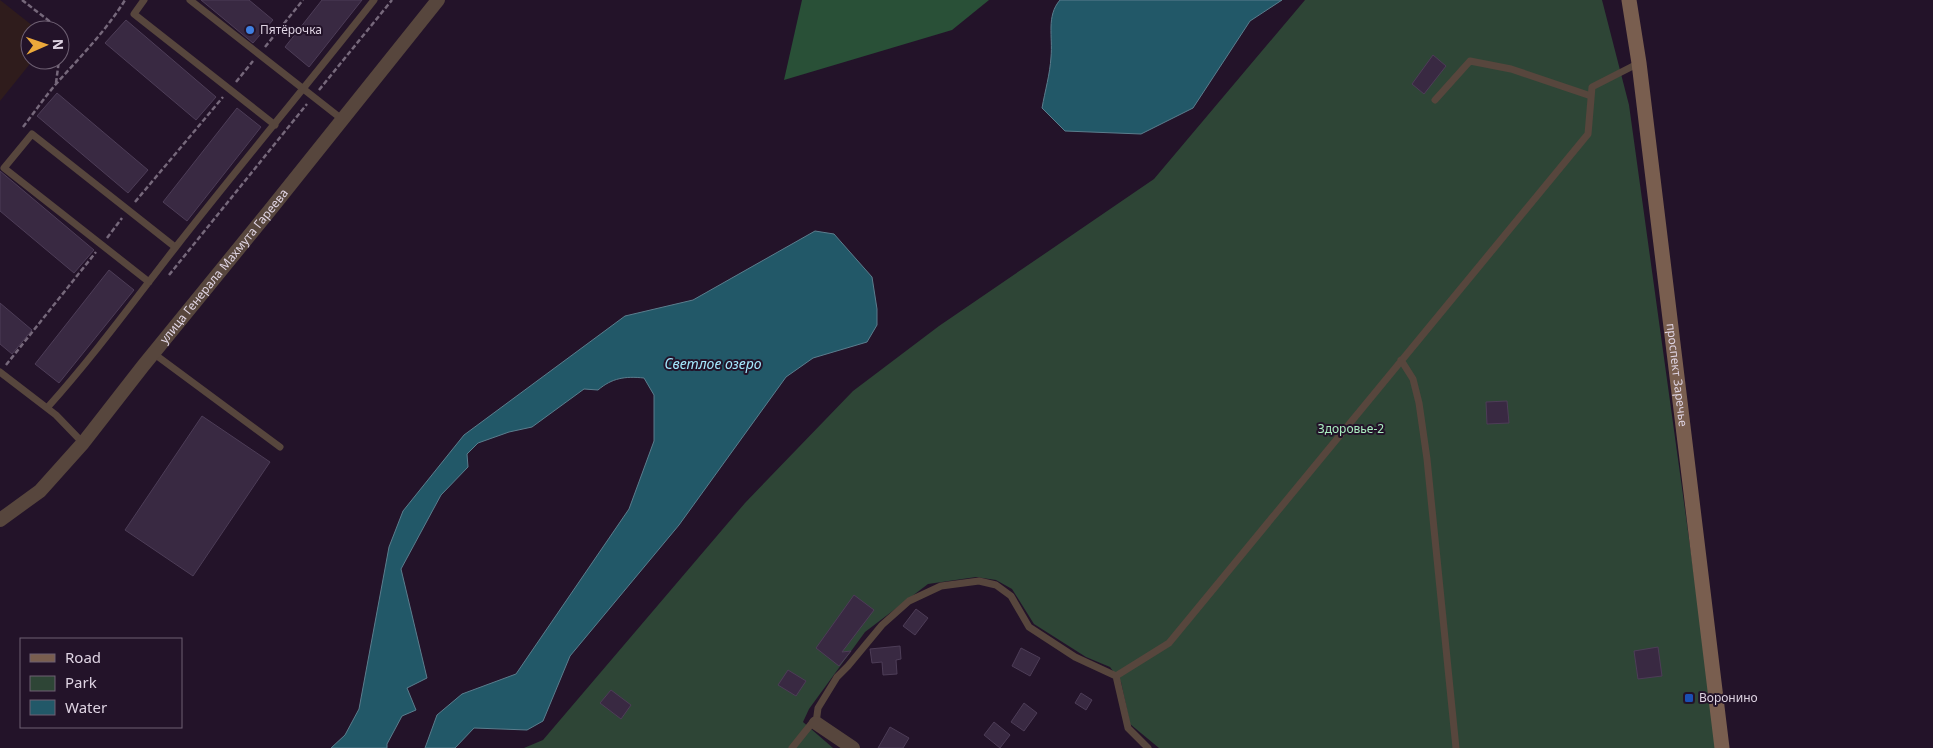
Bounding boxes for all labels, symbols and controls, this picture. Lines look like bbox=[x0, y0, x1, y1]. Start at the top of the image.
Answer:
north arrow bbox=[20, 20, 70, 70]
place label: Пятёрочка bbox=[260, 21, 322, 38]
marker: Пятёрочка bbox=[244, 24, 256, 36]
text: N bbox=[49, 39, 68, 51]
street label: улица Генерала Махмута Гареева bbox=[156, 185, 292, 347]
street label: проспект Заречье bbox=[1663, 322, 1692, 428]
water label: Светлое озеро bbox=[664, 354, 762, 373]
park label: Здоровье-2 bbox=[1318, 420, 1384, 437]
legend bbox=[20, 638, 182, 728]
text: Road bbox=[65, 647, 101, 667]
text: Park bbox=[65, 672, 97, 692]
place label: Воронино bbox=[1699, 689, 1758, 706]
marker: Воронино bbox=[1683, 692, 1695, 704]
text: Water bbox=[65, 697, 107, 717]

